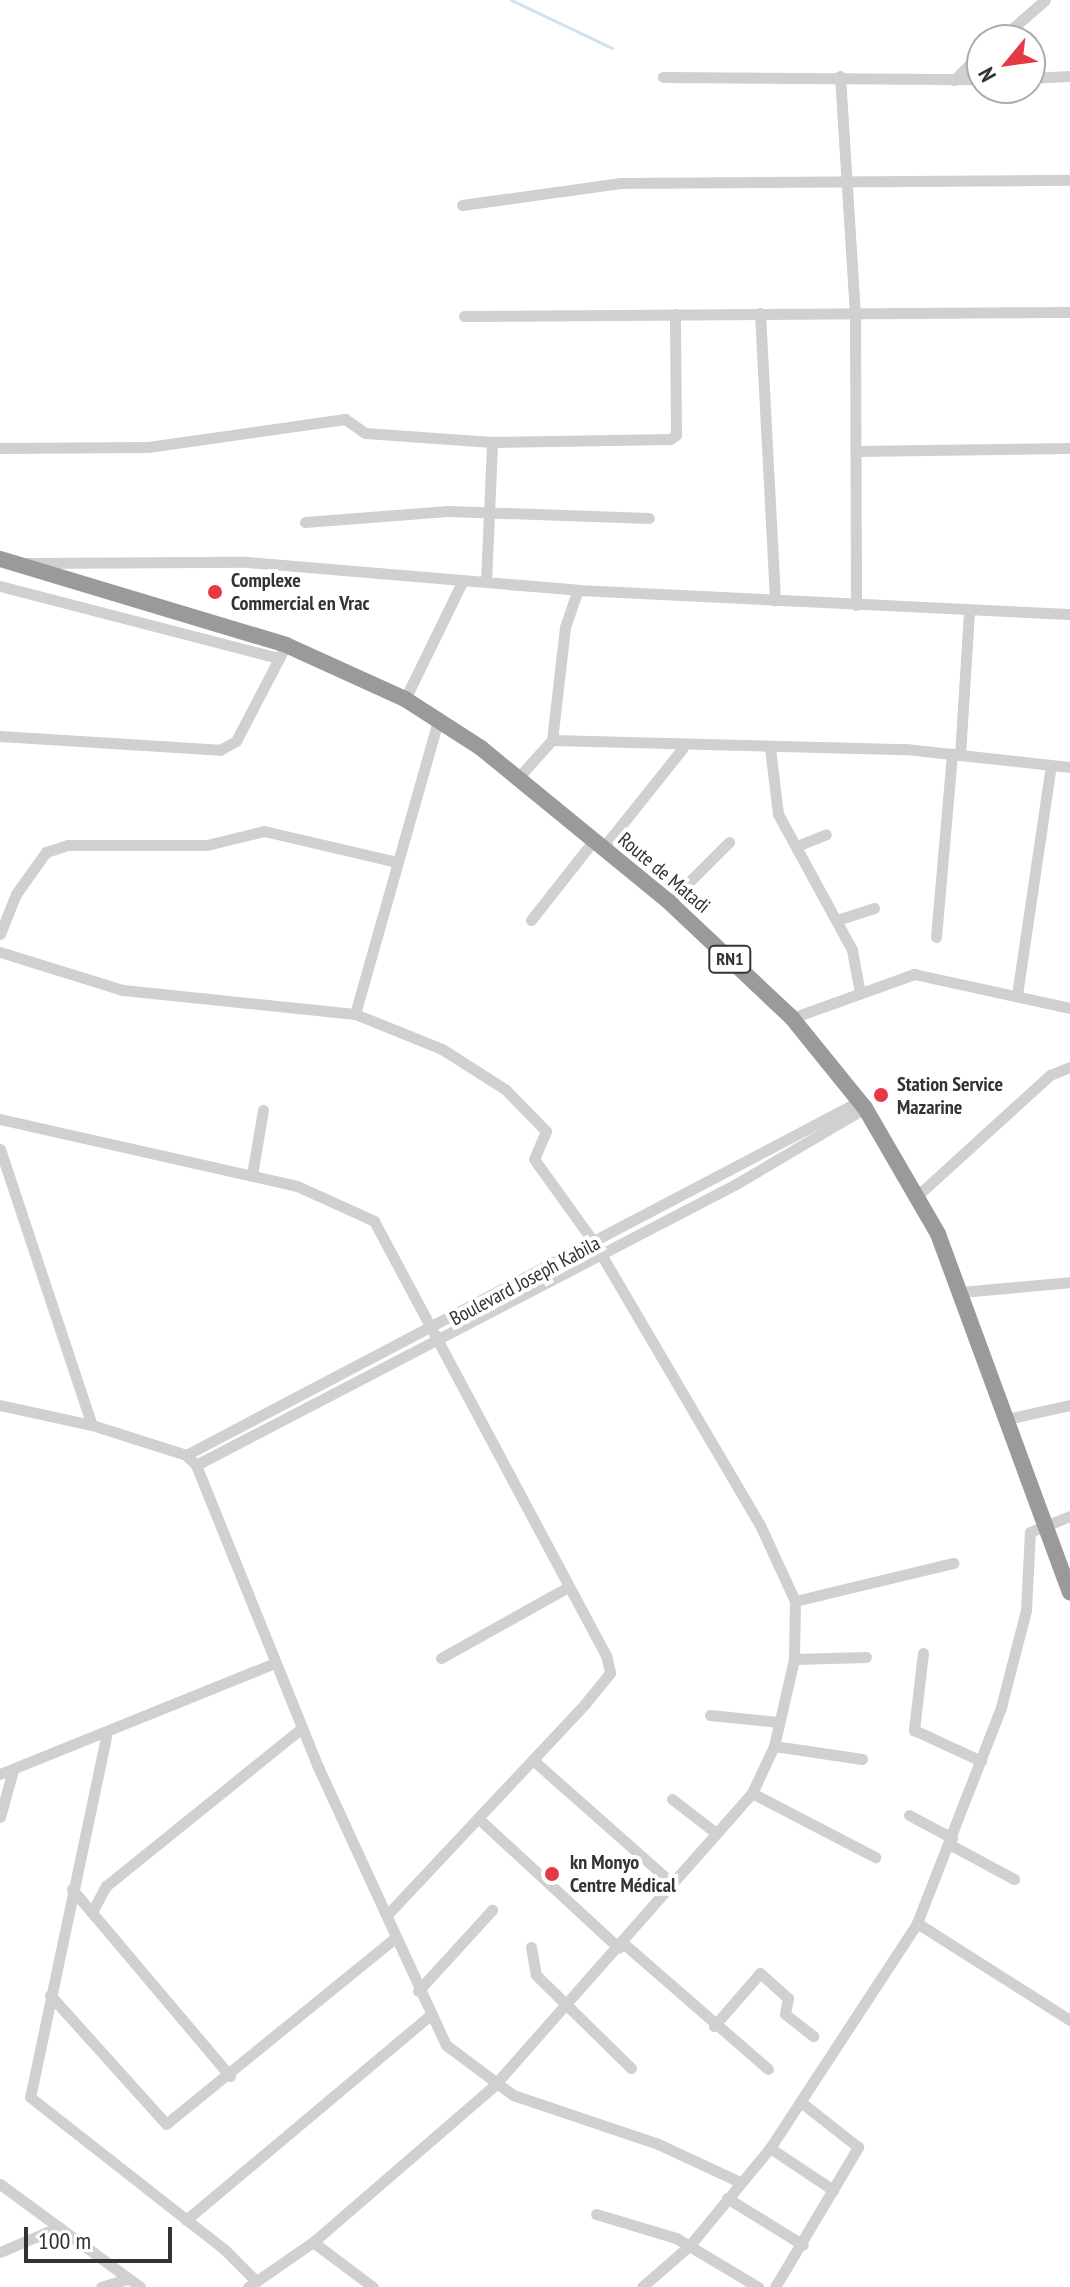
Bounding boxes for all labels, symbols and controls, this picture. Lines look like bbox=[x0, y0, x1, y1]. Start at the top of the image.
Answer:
north arrow bbox=[966, 24, 1046, 104]
text: N bbox=[972, 63, 1002, 87]
place label: Complexe Commercial en Vrac bbox=[231, 568, 370, 615]
marker: Complexe Commercial en Vrac bbox=[206, 583, 224, 601]
street label: Route de Matadi bbox=[613, 828, 715, 918]
road number: RN1 bbox=[708, 945, 752, 973]
place label: Station Service Mazarine bbox=[897, 1072, 1003, 1119]
marker: Station Service Mazarine bbox=[872, 1086, 890, 1104]
street label: Boulevard Joseph Kabila bbox=[446, 1231, 604, 1331]
place label: kn Monyo Centre Médical bbox=[570, 1850, 676, 1897]
marker: kn Monyo Centre Médical bbox=[541, 1863, 563, 1885]
scale bar bbox=[28, 2211, 176, 2261]
text: 100 m bbox=[38, 2225, 91, 2256]

